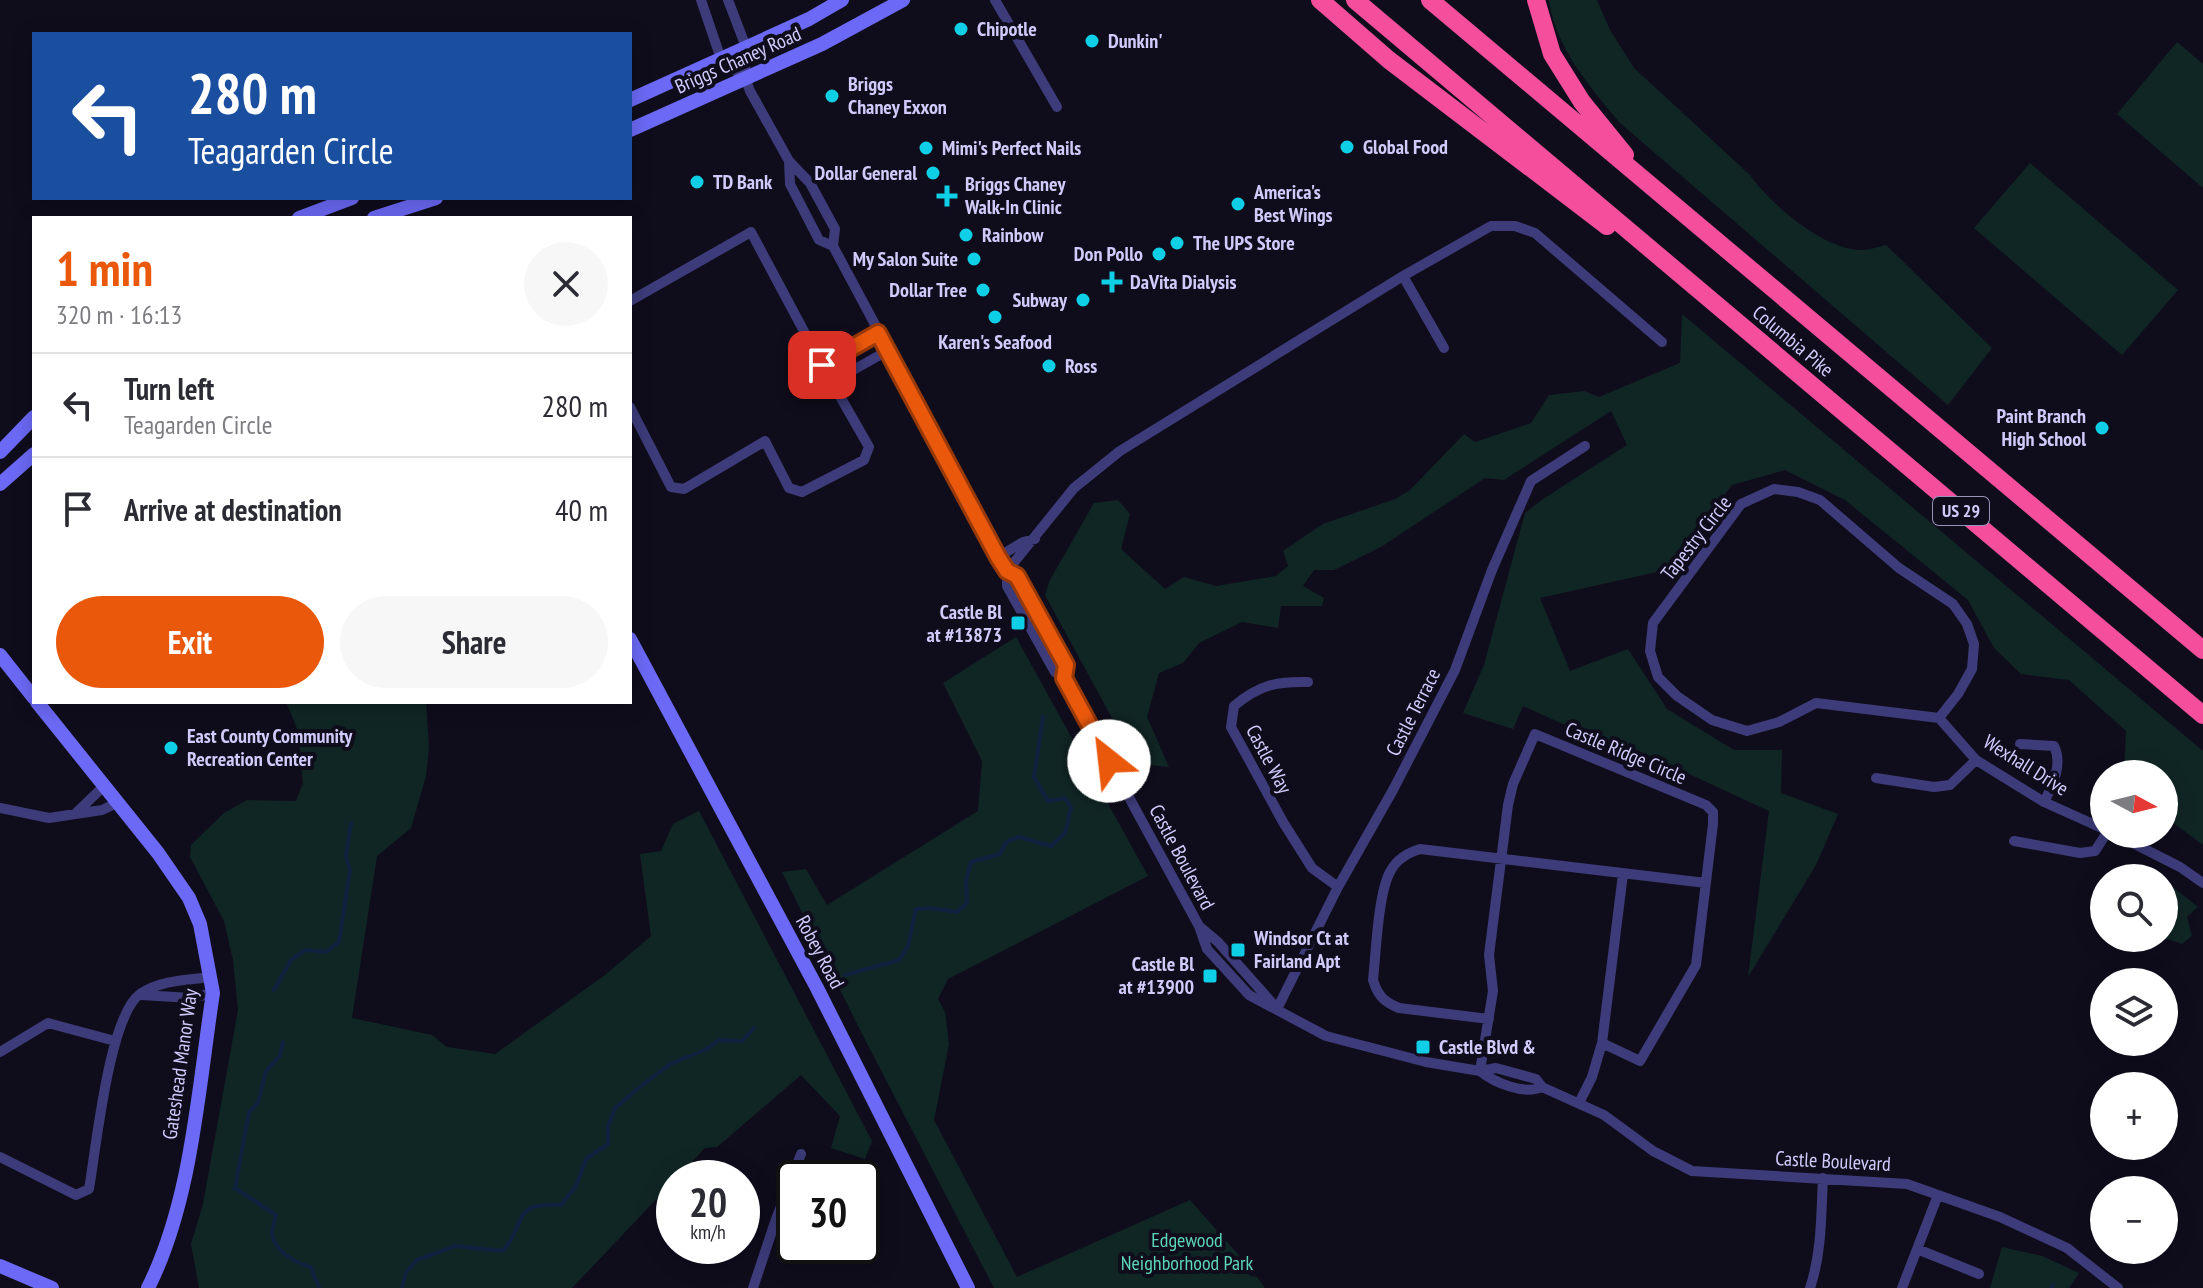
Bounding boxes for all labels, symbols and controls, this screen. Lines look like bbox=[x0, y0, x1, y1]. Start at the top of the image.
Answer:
place label: Chipotle bbox=[977, 16, 1037, 42]
marker: Chipotle bbox=[952, 20, 970, 38]
street label: Briggs Chaney Road bbox=[671, 21, 805, 99]
place label: Dunkin' bbox=[1108, 28, 1163, 54]
marker: Dunkin' bbox=[1083, 32, 1101, 50]
text: 280 m bbox=[188, 57, 317, 129]
icon: left bbox=[56, 64, 160, 168]
place label: Briggs Chaney Exxon bbox=[848, 71, 947, 120]
marker: Briggs Chaney Exxon bbox=[823, 87, 841, 105]
text: Teagarden Circle bbox=[188, 127, 394, 174]
place label: Global Food bbox=[1363, 134, 1448, 160]
place label: Mimi's Perfect Nails bbox=[942, 135, 1081, 161]
marker: Global Food bbox=[1338, 138, 1356, 156]
marker: Mimi's Perfect Nails bbox=[917, 139, 935, 157]
place label: Dollar General bbox=[815, 160, 917, 186]
marker: Dollar General bbox=[924, 164, 942, 182]
place label: TD Bank bbox=[713, 169, 773, 195]
place label: Briggs Chaney Walk-In Clinic bbox=[964, 171, 1066, 220]
marker: TD Bank bbox=[688, 173, 706, 191]
place label: America's Best Wings bbox=[1253, 179, 1333, 228]
marker: Briggs Chaney Walk-In Clinic bbox=[936, 185, 958, 207]
marker: America's Best Wings bbox=[1229, 195, 1247, 213]
place label: Rainbow bbox=[982, 222, 1044, 248]
marker: Rainbow bbox=[957, 226, 975, 244]
place label: The UPS Store bbox=[1193, 230, 1295, 256]
marker: The UPS Store bbox=[1168, 234, 1186, 252]
text: 1 min bbox=[56, 237, 153, 299]
place label: Don Pollo bbox=[1074, 241, 1143, 267]
button: close bbox=[524, 242, 608, 326]
marker: Don Pollo bbox=[1150, 245, 1168, 263]
place label: My Salon Suite bbox=[853, 246, 958, 272]
marker: My Salon Suite bbox=[965, 250, 983, 268]
place label: DaVita Dialysis bbox=[1130, 269, 1237, 295]
marker: DaVita Dialysis bbox=[1101, 271, 1123, 293]
place label: Dollar Tree bbox=[889, 277, 967, 303]
marker: Dollar Tree bbox=[974, 281, 992, 299]
place label: Subway bbox=[1012, 287, 1068, 313]
marker: Subway bbox=[1074, 291, 1092, 309]
text: 320 m · 16:13 bbox=[56, 298, 182, 331]
street label: Columbia Pike bbox=[1747, 300, 1839, 382]
marker: Karen's Seafood bbox=[986, 308, 1004, 326]
place label: Karen's Seafood bbox=[938, 329, 1052, 355]
pin bbox=[788, 331, 856, 399]
icon: arrive bbox=[800, 343, 844, 387]
place label: Ross bbox=[1065, 353, 1097, 379]
marker: Ross bbox=[1040, 357, 1058, 375]
text: Turn left bbox=[124, 369, 214, 408]
icon: left bbox=[56, 383, 100, 427]
text: 280 m bbox=[542, 386, 608, 425]
place label: Paint Branch High School bbox=[1996, 403, 2086, 452]
text: Teagarden Circle bbox=[124, 408, 273, 441]
marker: Paint Branch High School bbox=[2093, 419, 2111, 437]
icon: arrive bbox=[56, 487, 100, 531]
text: Arrive at destination bbox=[124, 490, 342, 529]
text: 40 m bbox=[555, 490, 608, 529]
street label: Tapestry Circle bbox=[1655, 491, 1737, 585]
road number: US 29 bbox=[1933, 497, 1989, 525]
button: Exit bbox=[56, 596, 324, 688]
button: Share bbox=[340, 596, 608, 688]
place label: Castle Bl at #13873 bbox=[926, 599, 1002, 648]
marker: Castle Bl at #13873 bbox=[1009, 614, 1027, 632]
street label: Castle Terrace bbox=[1380, 664, 1446, 760]
street label: Castle Ridge Circle bbox=[1562, 716, 1690, 790]
position arrow bbox=[1067, 719, 1151, 803]
street label: Castle Way bbox=[1240, 720, 1298, 798]
place label: East County Community Recreation Center bbox=[187, 723, 353, 772]
street label: Wexhall Drive bbox=[1979, 729, 2073, 801]
marker: East County Community Recreation Center bbox=[162, 739, 180, 757]
north arrow bbox=[2090, 760, 2178, 848]
map controls bbox=[2090, 760, 2178, 1264]
street label: Castle Boulevard bbox=[1143, 800, 1221, 914]
button: search bbox=[2090, 864, 2178, 952]
street label: Robey Road bbox=[790, 911, 850, 993]
place label: Windsor Ct at Fairland Apt bbox=[1253, 925, 1349, 974]
marker: Windsor Ct at Fairland Apt bbox=[1229, 941, 1247, 959]
place label: Castle Bl at #13900 bbox=[1118, 951, 1194, 1000]
marker: Castle Bl at #13900 bbox=[1201, 967, 1219, 985]
button: layers bbox=[2090, 968, 2178, 1056]
street label: Gateshead Manor Way bbox=[157, 986, 204, 1141]
place label: Castle Blvd & bbox=[1439, 1034, 1536, 1060]
marker: Castle Blvd & bbox=[1414, 1038, 1432, 1056]
button: + bbox=[2090, 1072, 2178, 1160]
street label: Castle Boulevard bbox=[1775, 1145, 1891, 1177]
speed limit sign: 30 bbox=[776, 1160, 880, 1264]
text: 20 bbox=[689, 1176, 727, 1228]
button: − bbox=[2090, 1176, 2178, 1264]
text: km/h bbox=[690, 1219, 726, 1245]
park label: Edgewood Neighborhood Park bbox=[1121, 1227, 1253, 1276]

